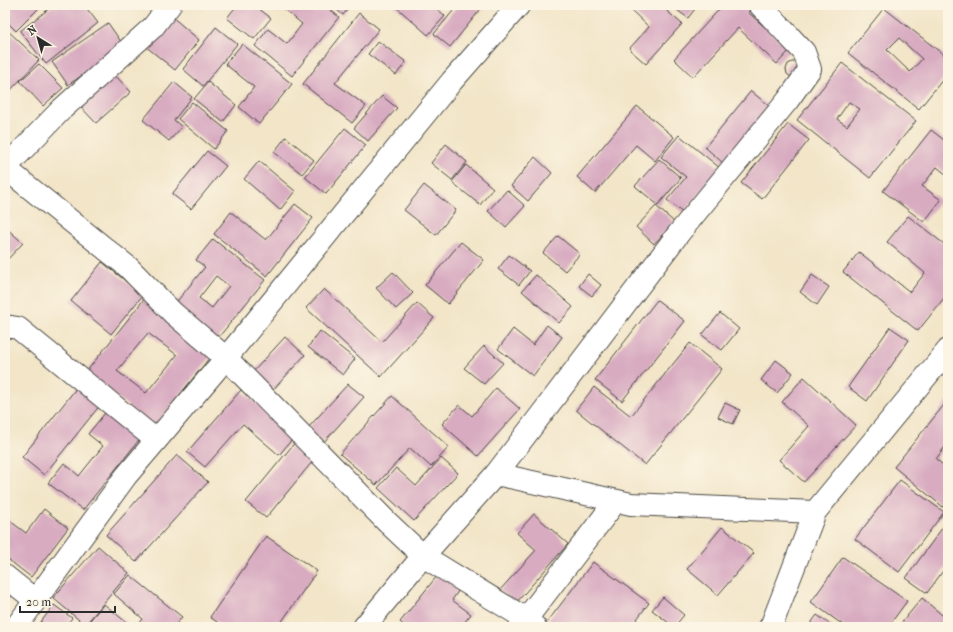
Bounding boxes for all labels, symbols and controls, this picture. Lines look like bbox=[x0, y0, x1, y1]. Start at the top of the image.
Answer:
north arrow bbox=[18, 18, 58, 58]
text: N bbox=[25, 22, 40, 38]
scale bar bbox=[20, 588, 115, 614]
text: 20 m bbox=[26, 595, 51, 609]

